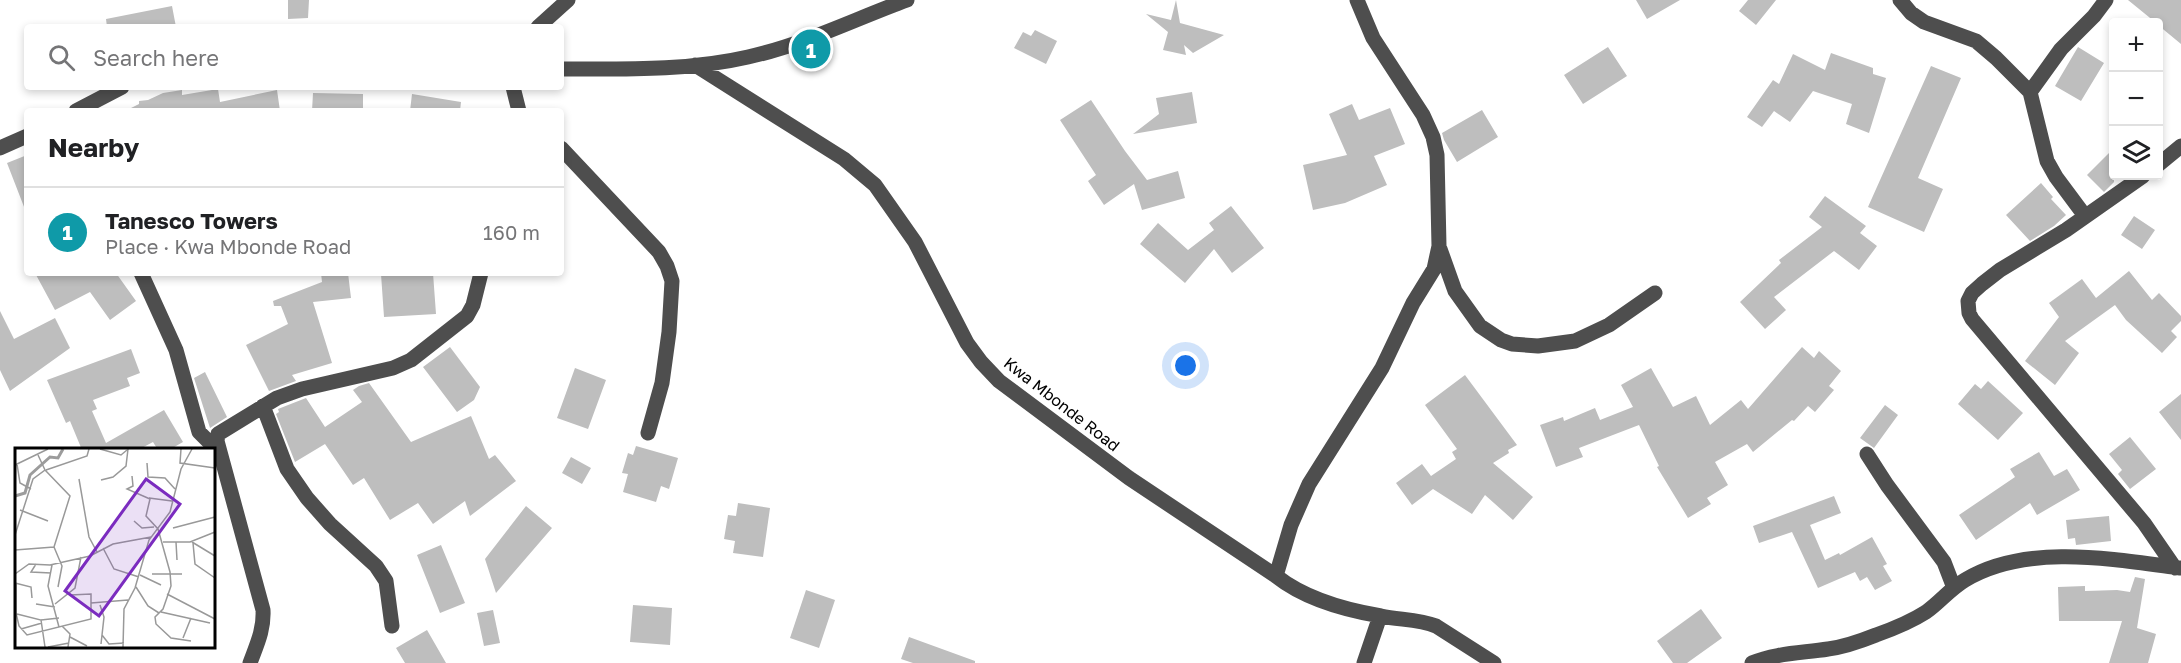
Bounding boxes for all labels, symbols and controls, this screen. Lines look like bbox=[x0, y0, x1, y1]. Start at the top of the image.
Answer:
map controls bbox=[2109, 18, 2163, 180]
button: + bbox=[2109, 18, 2163, 72]
search box bbox=[24, 24, 564, 90]
pin: 1 bbox=[792, 26, 830, 72]
icon: search bbox=[45, 41, 78, 74]
text: Search here bbox=[93, 44, 219, 71]
button: − bbox=[2109, 72, 2163, 126]
button: layers bbox=[2109, 126, 2163, 180]
text: Nearby bbox=[48, 132, 139, 163]
text: Tanesco Towers bbox=[105, 207, 278, 234]
text: 1 bbox=[62, 220, 73, 244]
text: 160 m bbox=[483, 220, 540, 244]
text: Place · Kwa Mbonde Road bbox=[105, 234, 351, 258]
your location bbox=[1171, 351, 1200, 380]
street label: Kwa Mbonde Road bbox=[1000, 353, 1124, 455]
inset map bbox=[15, 448, 214, 648]

